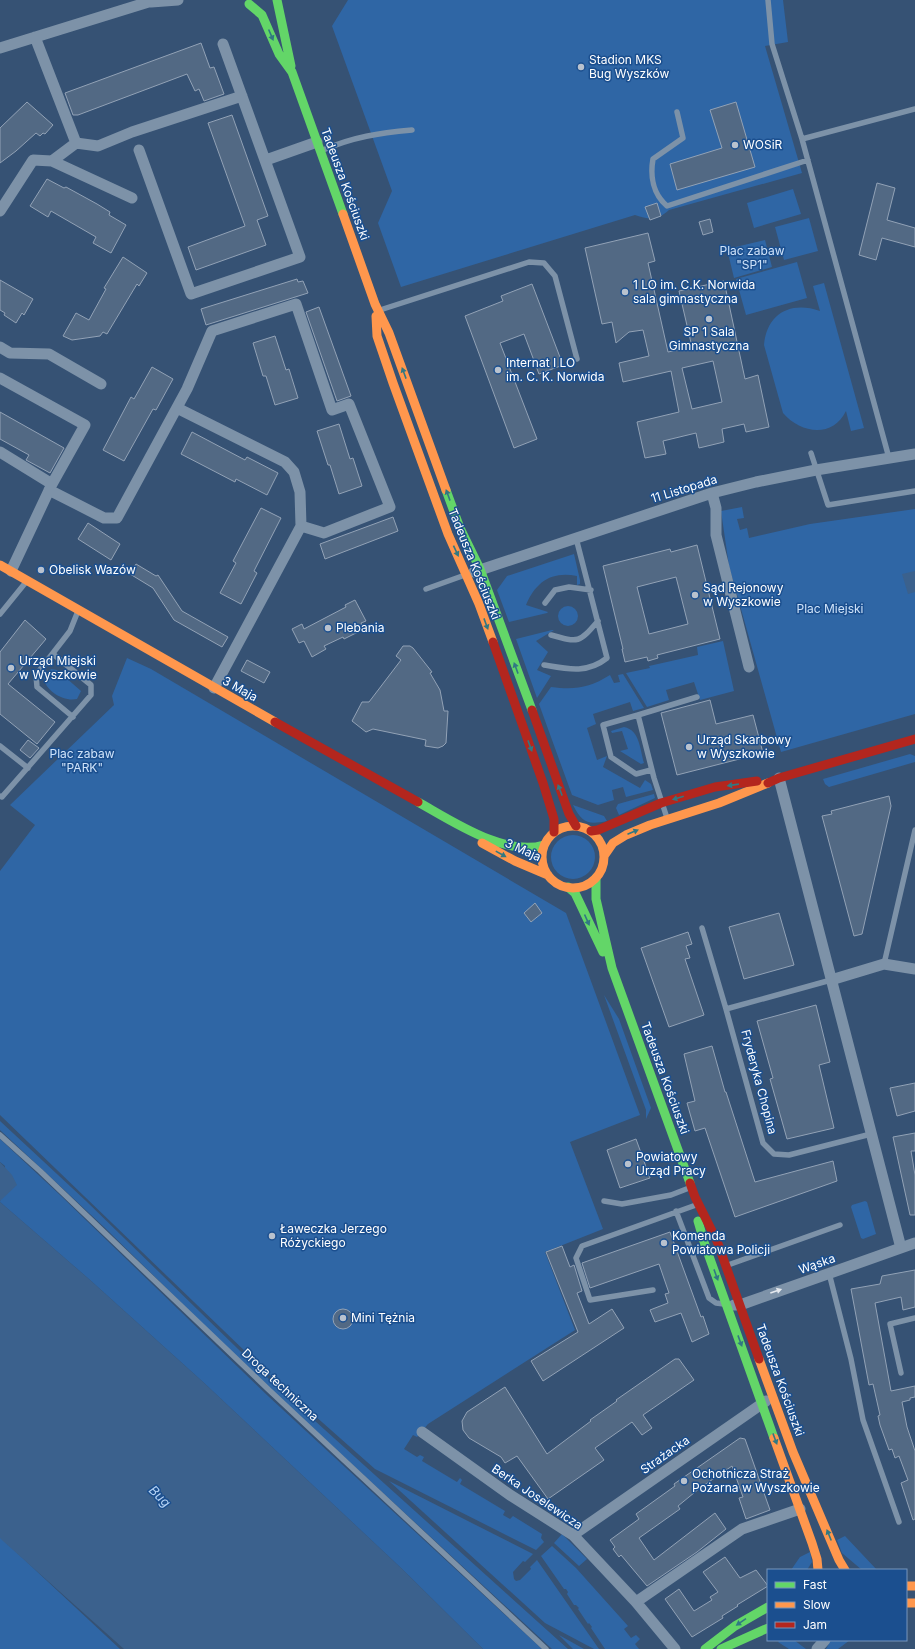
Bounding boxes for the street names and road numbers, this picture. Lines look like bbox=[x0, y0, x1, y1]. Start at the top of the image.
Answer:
street label: Tadeusza Kościuszki bbox=[318, 126, 373, 242]
street label: 11 Listopada bbox=[649, 471, 719, 506]
street label: Tadeusza Kościuszki bbox=[445, 506, 504, 622]
street label: 3 Maja bbox=[220, 673, 261, 704]
street label: 3 Maja bbox=[503, 835, 544, 864]
street label: Tadeusza Kościuszki bbox=[638, 1020, 693, 1136]
street label: Fryderyka Chopina bbox=[738, 1028, 781, 1136]
street label: Wąska bbox=[797, 1250, 837, 1277]
street label: Tadeusza Kościuszki bbox=[753, 1322, 808, 1438]
street label: Droga techniczna bbox=[239, 1345, 322, 1424]
street label: Strażacka bbox=[637, 1432, 692, 1477]
street label: Berka Joselewicza bbox=[489, 1461, 585, 1532]

